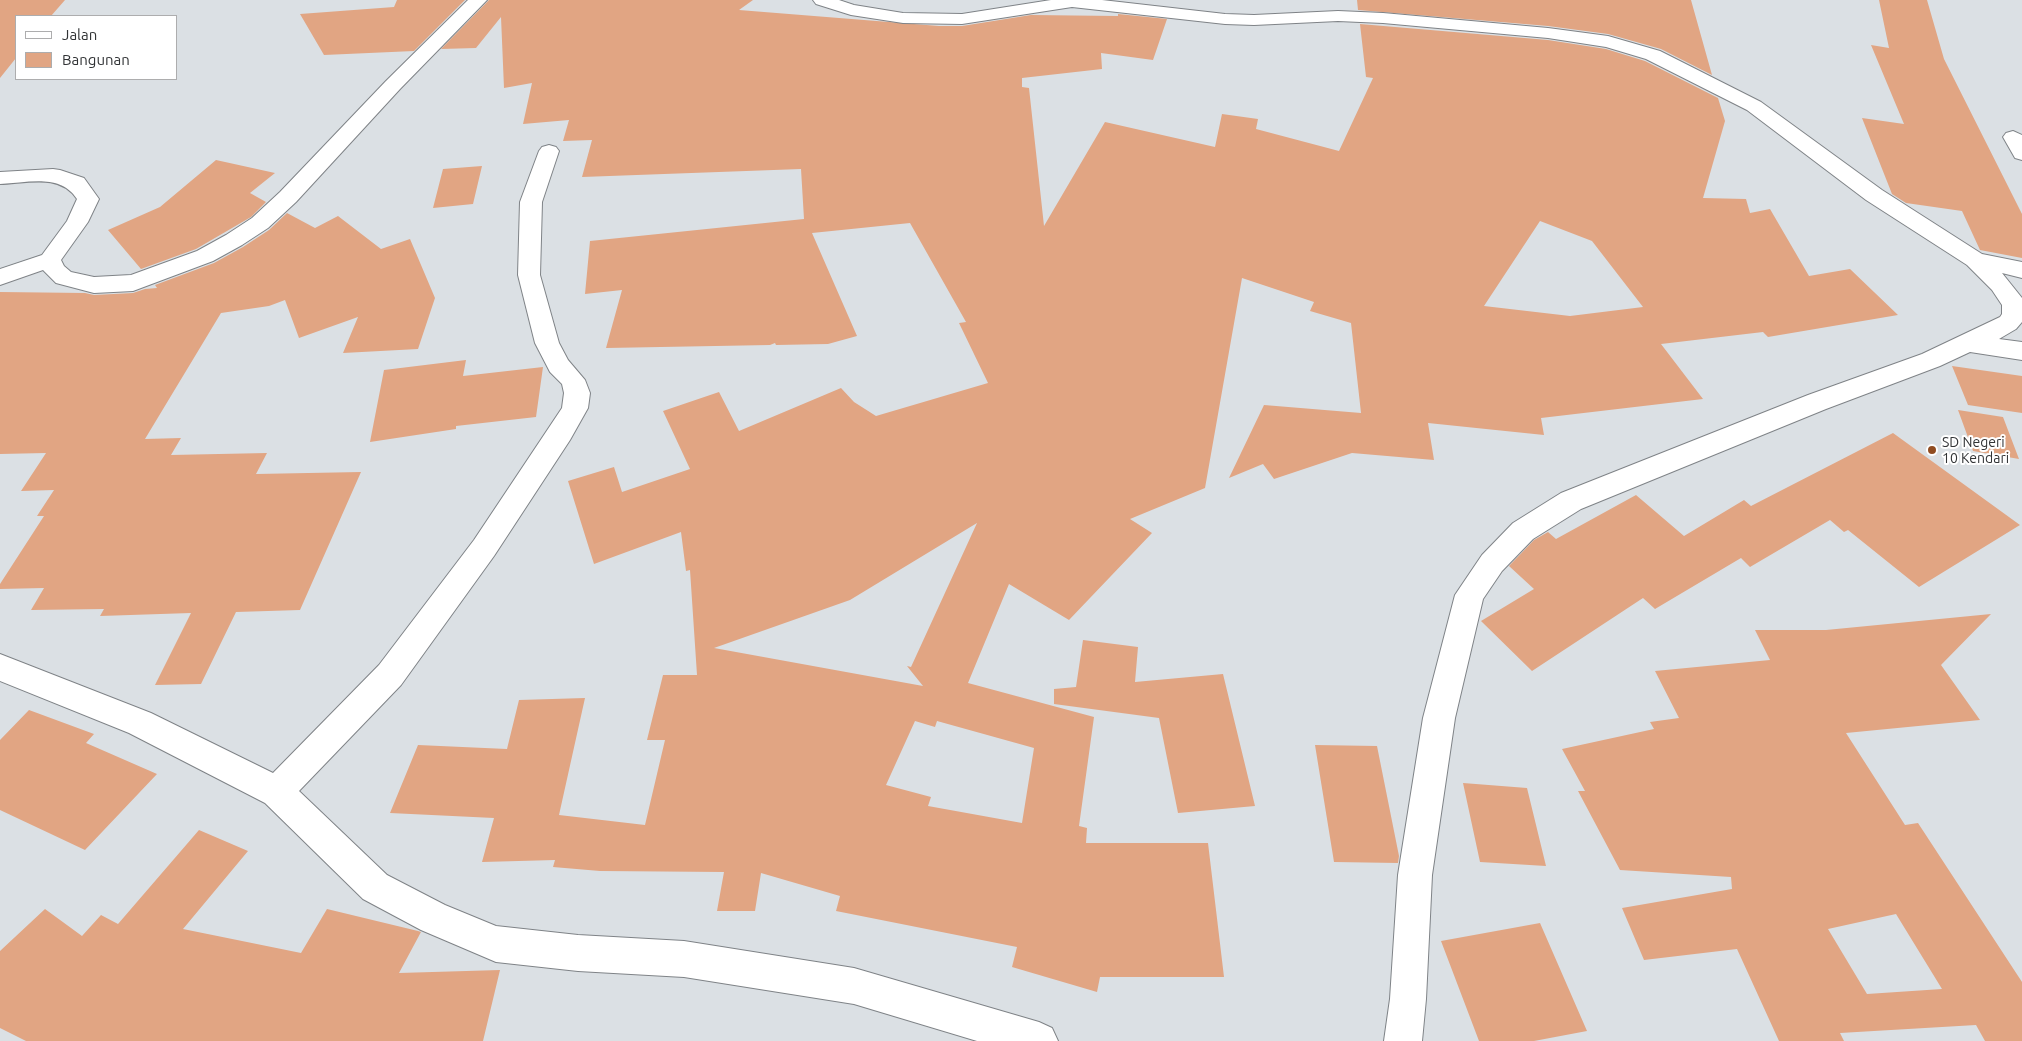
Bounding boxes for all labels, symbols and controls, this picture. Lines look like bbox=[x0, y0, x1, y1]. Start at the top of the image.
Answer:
legend bbox=[15, 15, 178, 80]
text: Jalan bbox=[62, 26, 97, 43]
text: Bangunan bbox=[62, 51, 130, 68]
place label: SD Negeri 10 Kendari bbox=[1942, 434, 2009, 467]
marker: SD Negeri 10 Kendari bbox=[1926, 444, 1938, 456]

